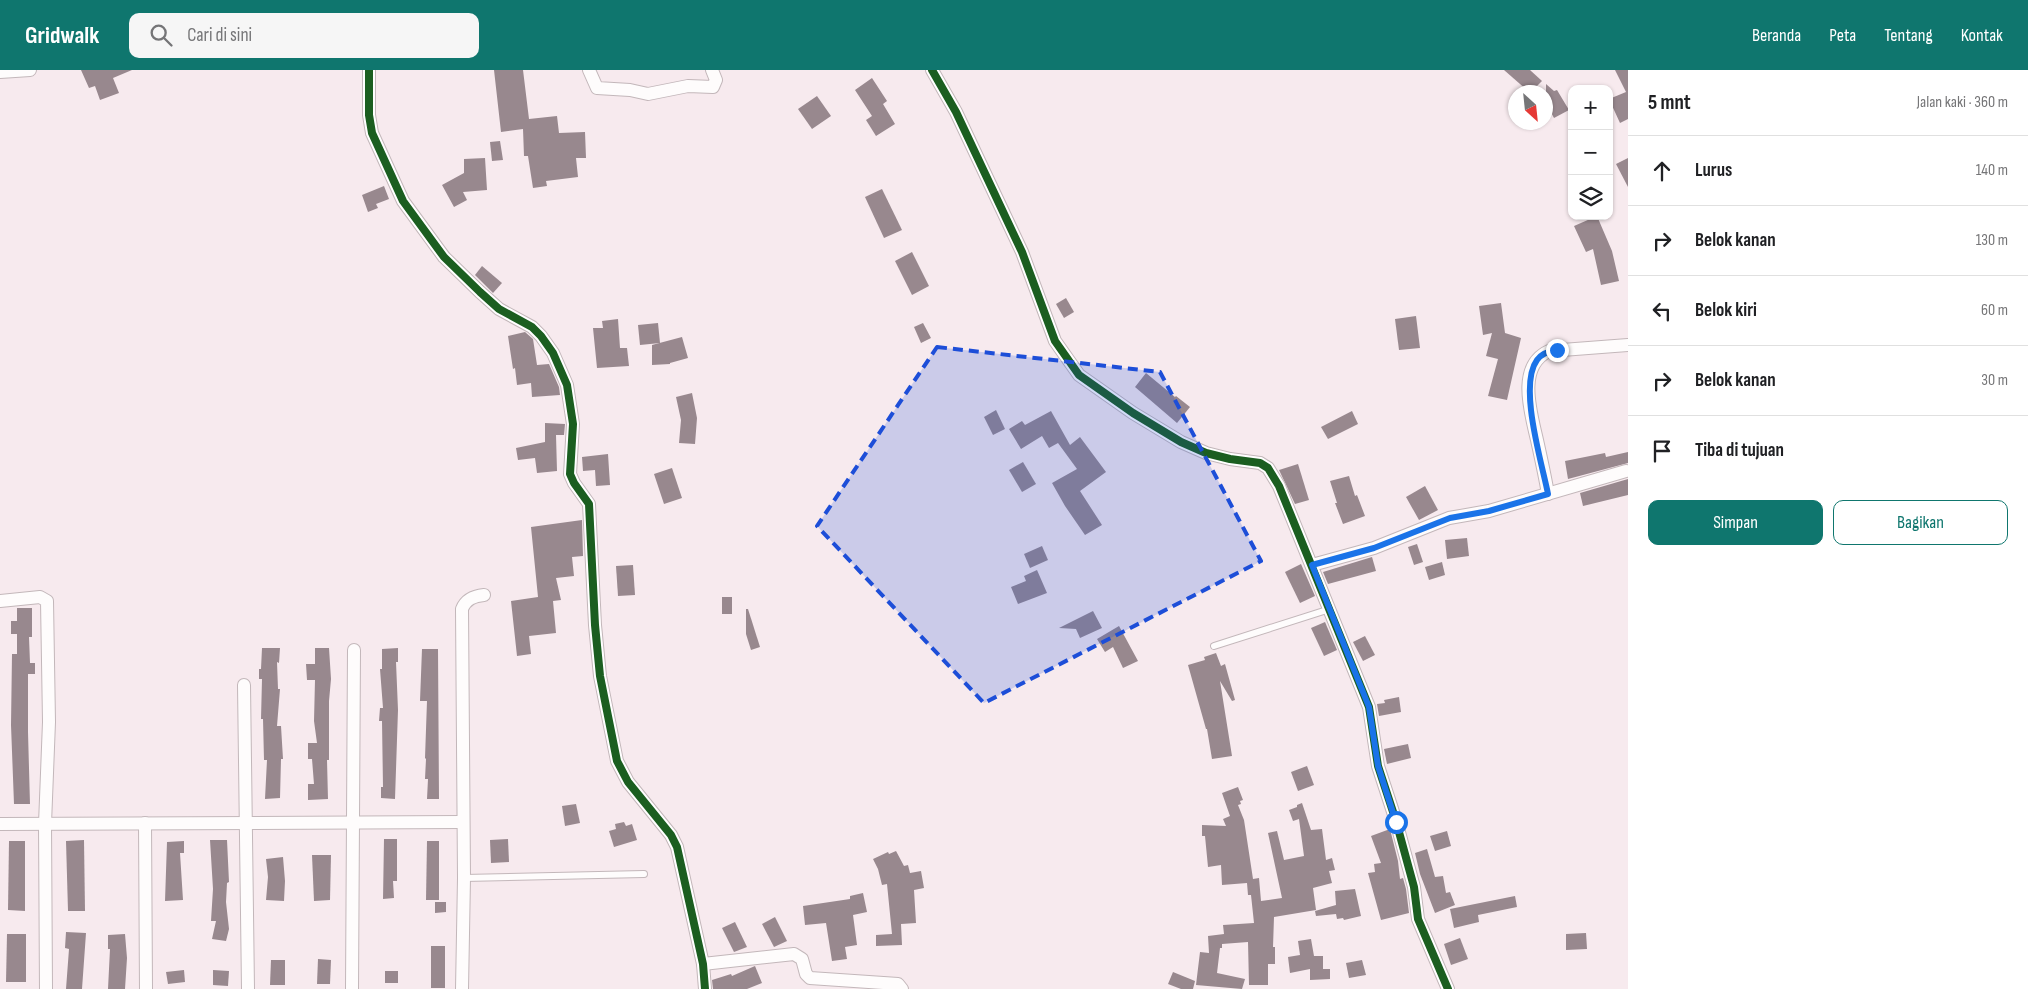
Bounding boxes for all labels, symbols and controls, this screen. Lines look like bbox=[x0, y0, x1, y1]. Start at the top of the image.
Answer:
search box bbox=[129, 13, 479, 58]
text: Gridwalk bbox=[25, 21, 99, 50]
icon: search bbox=[147, 21, 175, 49]
text: Cari di sini bbox=[187, 24, 252, 47]
text: Beranda bbox=[1752, 25, 1801, 46]
text: Peta bbox=[1829, 25, 1856, 46]
text: Tentang bbox=[1884, 25, 1933, 46]
text: Kontak bbox=[1961, 25, 2003, 46]
north arrow bbox=[1508, 85, 1553, 130]
map controls bbox=[1568, 85, 1613, 220]
button: + bbox=[1568, 85, 1613, 130]
text: 5 mnt bbox=[1648, 90, 1691, 115]
text: Jalan kaki · 360 m bbox=[1917, 93, 2008, 112]
button: − bbox=[1568, 130, 1613, 175]
icon: ahead bbox=[1648, 157, 1676, 185]
text: Lurus bbox=[1695, 159, 1732, 182]
text: 140 m bbox=[1976, 161, 2008, 180]
button: layers bbox=[1568, 175, 1613, 220]
icon: right bbox=[1648, 227, 1676, 255]
text: Belok kanan bbox=[1695, 229, 1776, 252]
text: 130 m bbox=[1976, 231, 2008, 250]
icon: left bbox=[1648, 297, 1676, 325]
text: Belok kiri bbox=[1695, 299, 1757, 322]
text: 60 m bbox=[1981, 301, 2008, 320]
route end bbox=[1546, 339, 1569, 362]
icon: right bbox=[1648, 367, 1676, 395]
text: Belok kanan bbox=[1695, 369, 1776, 392]
text: 30 m bbox=[1981, 371, 2008, 390]
icon: arrive bbox=[1648, 437, 1676, 465]
text: Tiba di tujuan bbox=[1695, 439, 1784, 462]
button: Simpan bbox=[1648, 500, 1823, 545]
button: Bagikan bbox=[1833, 500, 2008, 545]
route start bbox=[1385, 811, 1408, 834]

